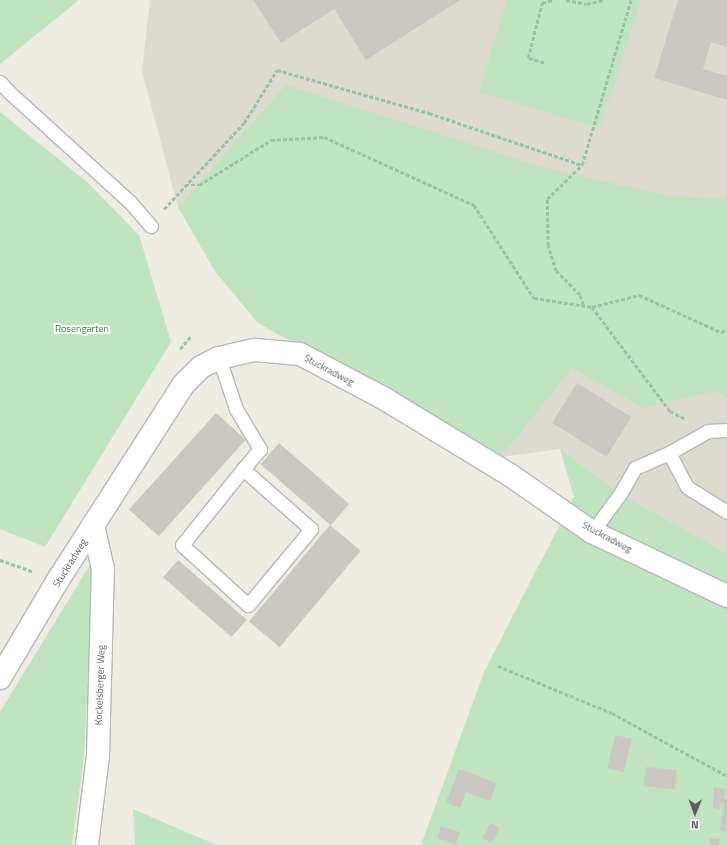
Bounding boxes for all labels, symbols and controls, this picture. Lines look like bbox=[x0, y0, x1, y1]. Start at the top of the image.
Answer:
park label: Rosengarten bbox=[55, 323, 109, 335]
street label: Stuckradweg bbox=[302, 352, 356, 388]
street label: Stuckradweg bbox=[580, 519, 634, 555]
street label: Stuckradweg bbox=[50, 537, 90, 589]
street label: Kockelsberger Weg bbox=[93, 645, 107, 725]
north arrow bbox=[675, 793, 715, 833]
text: N bbox=[691, 817, 699, 833]

